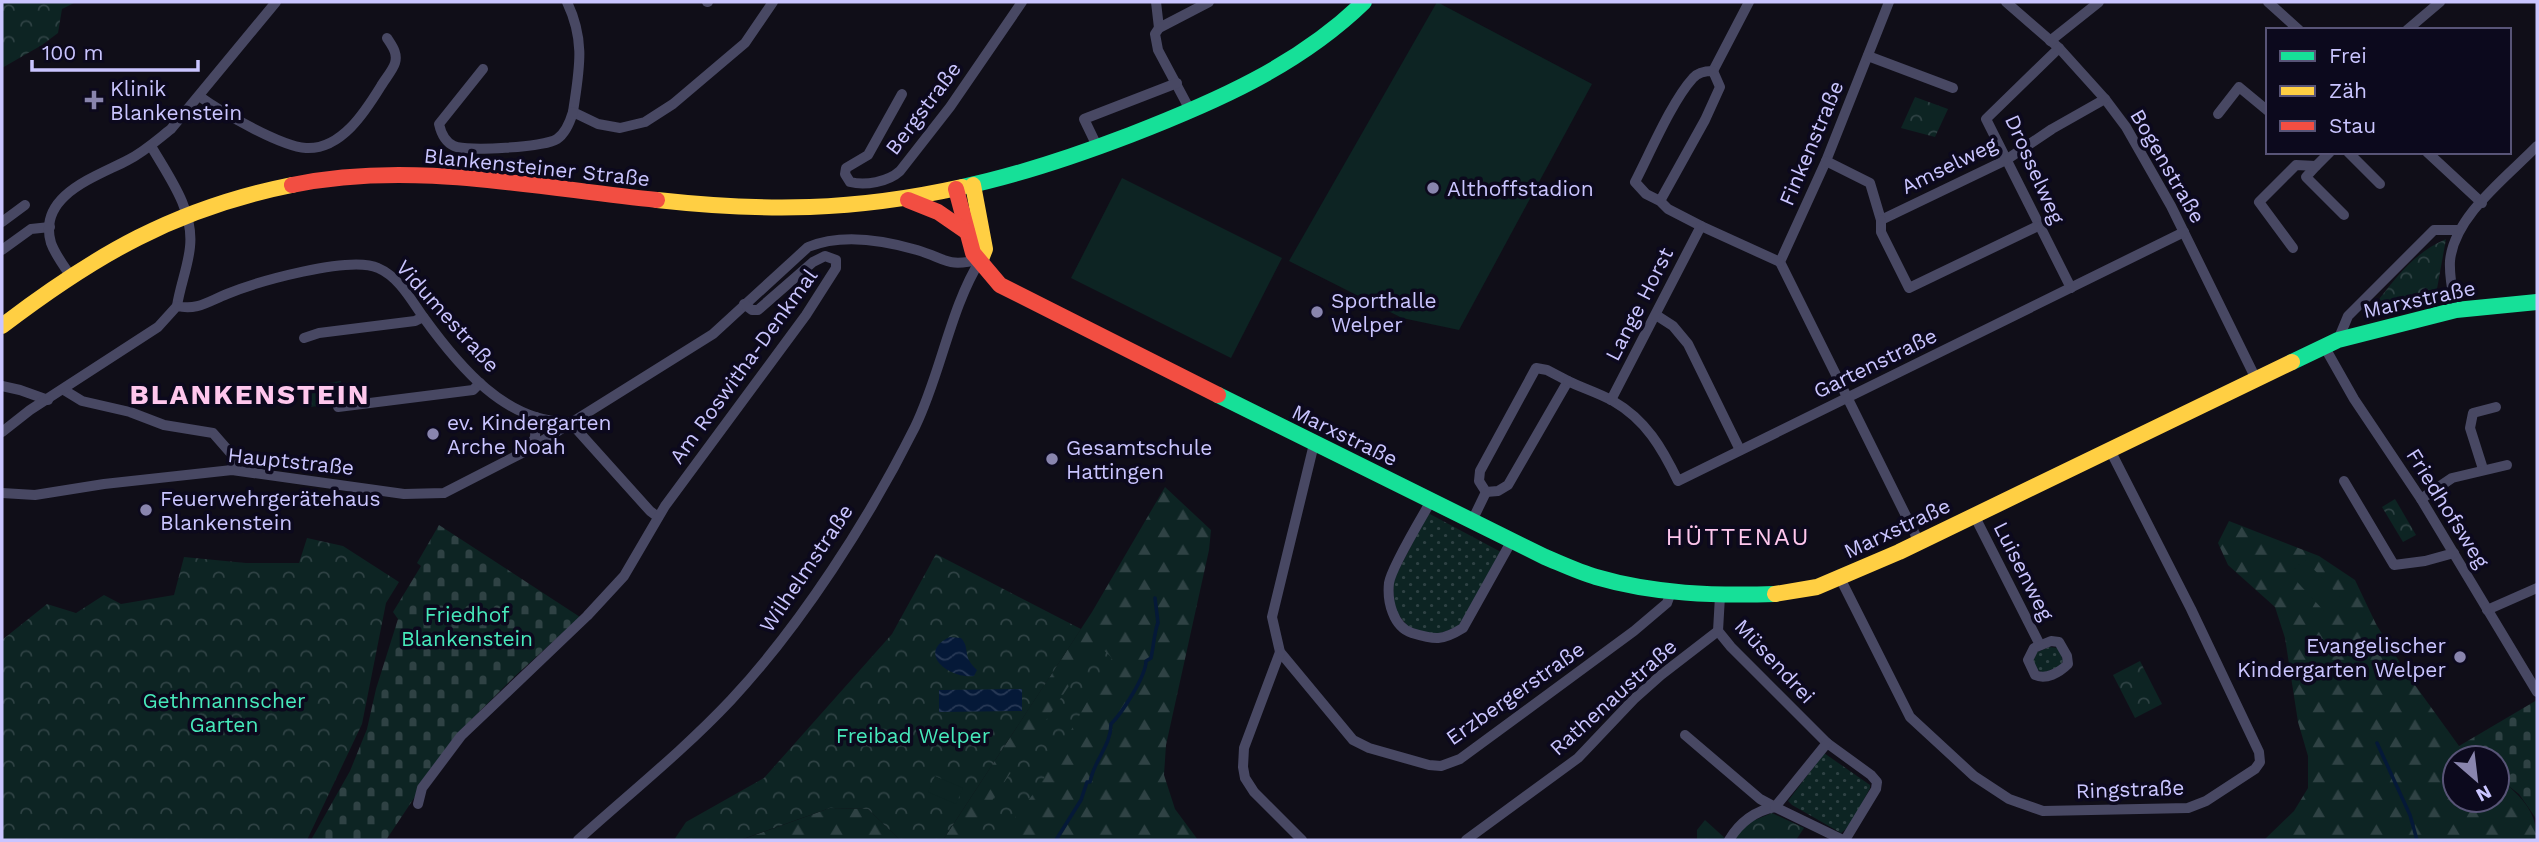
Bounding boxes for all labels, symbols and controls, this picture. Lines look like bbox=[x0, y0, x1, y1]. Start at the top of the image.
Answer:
scale bar bbox=[32, 28, 198, 72]
legend bbox=[2266, 28, 2511, 154]
text: 100 m bbox=[42, 40, 104, 65]
text: Frei bbox=[2329, 43, 2367, 68]
street label: Bergstraße bbox=[880, 56, 966, 160]
place label: Klinik Blankenstein bbox=[110, 76, 242, 125]
street label: Finkenstraße bbox=[1773, 77, 1849, 209]
text: Zäh bbox=[2329, 78, 2367, 103]
marker: Klinik Blankenstein bbox=[84, 90, 104, 110]
street label: Bogenstraße bbox=[2125, 104, 2211, 228]
street label: Drosselweg bbox=[2000, 111, 2070, 228]
text: Stau bbox=[2329, 113, 2376, 138]
street label: Amselweg bbox=[1897, 131, 2002, 199]
street label: Blankensteiner Straße bbox=[423, 143, 651, 191]
place label: Althoffstadion bbox=[1447, 176, 1594, 201]
marker: Althoffstadion bbox=[1425, 180, 1441, 196]
street label: Lange Horst bbox=[1600, 243, 1678, 365]
street label: Vidumestraße bbox=[391, 255, 505, 377]
street label: Am Roswitha-Denkmal bbox=[664, 263, 823, 469]
street label: Marxstraße bbox=[2360, 275, 2478, 323]
place label: Sporthalle Welper bbox=[1331, 288, 1437, 337]
marker: Sporthalle Welper bbox=[1309, 304, 1325, 320]
street label: Gartenstraße bbox=[1809, 322, 1941, 404]
district label: BLANKENSTEIN bbox=[130, 378, 370, 411]
street label: Marxstraße bbox=[1288, 399, 1402, 471]
place label: ev. Kindergarten Arche Noah bbox=[447, 410, 612, 459]
marker: ev. Kindergarten Arche Noah bbox=[425, 426, 441, 442]
place label: Gesamtschule Hattingen bbox=[1066, 435, 1212, 484]
street label: Hauptstraße bbox=[227, 442, 355, 480]
street label: Friedhofsweg bbox=[2401, 444, 2495, 573]
marker: Gesamtschule Hattingen bbox=[1044, 451, 1060, 467]
place label: Feuerwehrgerätehaus Blankenstein bbox=[160, 486, 381, 535]
street label: Marxstraße bbox=[1840, 493, 1954, 563]
street label: Wilhelmstraße bbox=[754, 499, 858, 637]
marker: Feuerwehrgerätehaus Blankenstein bbox=[138, 502, 154, 518]
street label: Luisenweg bbox=[1988, 517, 2060, 625]
district label: HÜTTENAU bbox=[1666, 523, 1810, 551]
park label: Friedhof Blankenstein bbox=[401, 602, 533, 651]
street label: Müsendrei bbox=[1730, 614, 1820, 708]
street label: Rathenaustraße bbox=[1544, 633, 1682, 761]
place label: Evangelischer Kindergarten Welper bbox=[2237, 633, 2446, 682]
street label: Erzbergerstraße bbox=[1441, 636, 1589, 750]
marker: Evangelischer Kindergarten Welper bbox=[2452, 649, 2468, 665]
park label: Gethmannscher Garten bbox=[142, 688, 306, 737]
park label: Freibad Welper bbox=[836, 723, 991, 748]
north arrow bbox=[2441, 744, 2511, 814]
street label: Ringstraße bbox=[2075, 775, 2185, 803]
text: N bbox=[2472, 780, 2495, 807]

